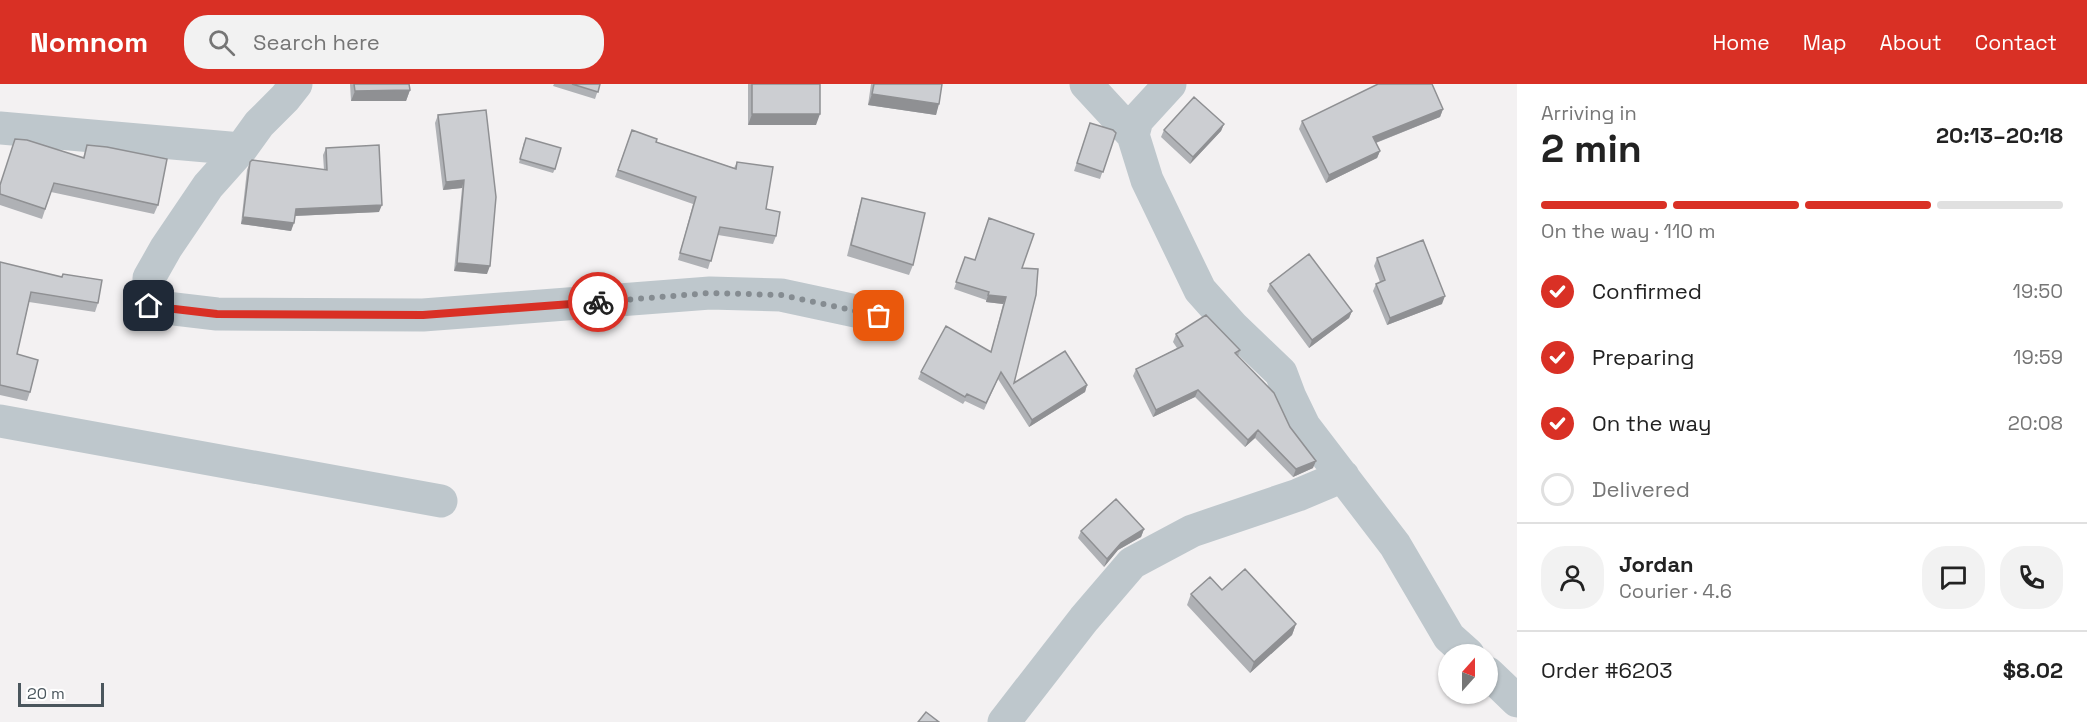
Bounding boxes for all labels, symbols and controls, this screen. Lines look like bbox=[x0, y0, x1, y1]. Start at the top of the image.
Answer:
search box bbox=[184, 15, 604, 69]
text: Nomnom bbox=[30, 24, 148, 60]
icon: search bbox=[205, 26, 238, 59]
text: Search here bbox=[253, 28, 380, 56]
text: Home bbox=[1712, 29, 1770, 56]
text: Map bbox=[1803, 29, 1847, 56]
text: About bbox=[1880, 29, 1942, 56]
text: Contact bbox=[1975, 29, 2057, 56]
text: Arriving in bbox=[1541, 100, 1637, 126]
text: 20:13–20:18 bbox=[1936, 121, 2063, 149]
text: 2 min bbox=[1541, 124, 1642, 173]
text: On the way · 110 m bbox=[1541, 218, 1715, 244]
courier bbox=[568, 272, 628, 332]
icon: check bbox=[1541, 275, 1574, 308]
text: Confirmed bbox=[1592, 277, 1702, 305]
text: 19:50 bbox=[2013, 278, 2063, 304]
pin bbox=[123, 280, 174, 331]
icon: bike bbox=[582, 286, 615, 319]
icon: home bbox=[132, 289, 165, 322]
pin bbox=[853, 290, 904, 341]
icon: bag bbox=[862, 299, 895, 332]
icon: check bbox=[1541, 341, 1574, 374]
text: Preparing bbox=[1592, 343, 1694, 371]
text: 19:59 bbox=[2013, 344, 2063, 370]
icon: check bbox=[1541, 407, 1574, 440]
text: On the way bbox=[1592, 409, 1711, 437]
text: 20:08 bbox=[2008, 410, 2063, 436]
text: Delivered bbox=[1592, 475, 1690, 503]
button: person bbox=[1541, 546, 1604, 609]
button: chat bbox=[1922, 546, 1985, 609]
button: phone bbox=[2000, 546, 2063, 609]
text: Jordan bbox=[1619, 550, 1694, 578]
text: Courier · 4.6 bbox=[1619, 578, 1732, 604]
north arrow bbox=[1438, 644, 1498, 704]
map controls bbox=[1438, 644, 1498, 704]
text: Order #6203 bbox=[1541, 656, 1673, 684]
text: $8.02 bbox=[2003, 656, 2063, 684]
scale bar bbox=[18, 680, 104, 708]
text: 20 m bbox=[27, 683, 65, 704]

